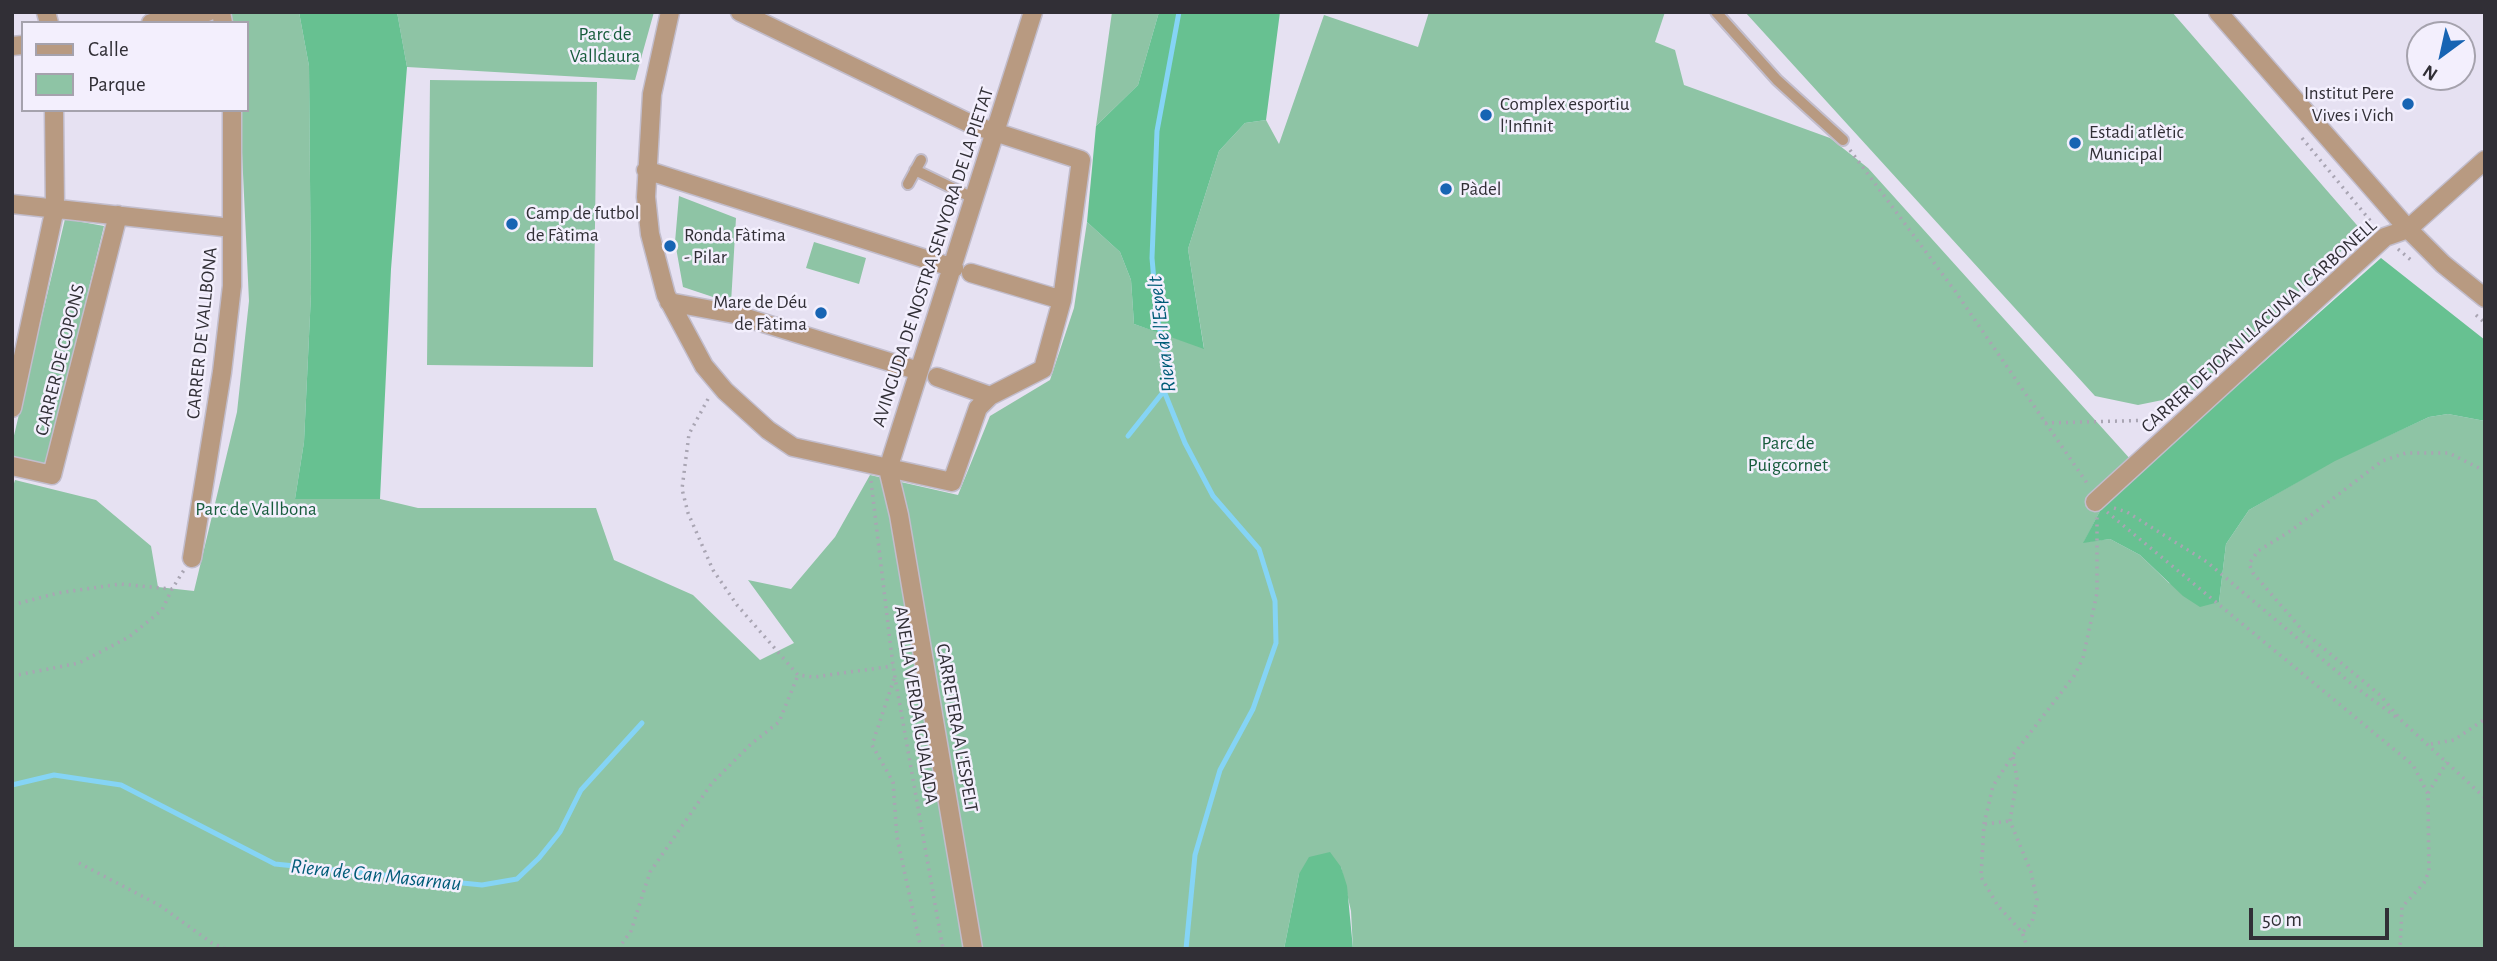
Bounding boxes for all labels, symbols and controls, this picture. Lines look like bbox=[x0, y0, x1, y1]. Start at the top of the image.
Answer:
legend bbox=[21, 21, 248, 112]
north arrow bbox=[2406, 21, 2476, 91]
park label: Parc de Valldaura bbox=[570, 23, 640, 67]
text: Calle bbox=[88, 39, 129, 60]
text: N bbox=[2420, 61, 2441, 84]
text: Parque bbox=[88, 74, 146, 95]
place label: Institut Pere Vives i Vich bbox=[2304, 82, 2394, 126]
street label: AVINGUDA DE NOSTRA SENYORA DE LA PIETAT bbox=[867, 84, 999, 430]
place label: Complex esportiu l'Infinit bbox=[1500, 93, 1629, 137]
marker: Institut Pere Vives i Vich bbox=[2400, 96, 2416, 112]
marker: Complex esportiu l'Infinit bbox=[1478, 107, 1494, 123]
place label: Estadi atlètic Municipal bbox=[2089, 121, 2184, 165]
marker: Estadi atlètic Municipal bbox=[2067, 135, 2083, 151]
place label: Pàdel bbox=[1460, 178, 1501, 200]
marker: Pàdel bbox=[1438, 181, 1454, 197]
place label: Camp de futbol de Fàtima bbox=[526, 202, 640, 246]
street label: CARRER DE JOAN LLACUNA I CARBONELL bbox=[2137, 214, 2381, 438]
marker: Camp de futbol de Fàtima bbox=[504, 216, 520, 232]
place label: Ronda Fàtima - Pilar bbox=[684, 224, 786, 268]
marker: Ronda Fàtima - Pilar bbox=[662, 238, 678, 254]
street label: CARRER DE VALLBONA bbox=[182, 246, 222, 420]
water label: Riera de l'Espelt bbox=[1142, 274, 1182, 394]
street label: CARRER DE COPONS bbox=[30, 282, 90, 438]
place label: Mare de Déu de Fàtima bbox=[713, 291, 807, 335]
marker: Mare de Déu de Fàtima bbox=[813, 305, 829, 321]
park label: Parc de Puigcornet bbox=[1748, 432, 1828, 476]
park label: Parc de Vallbona bbox=[195, 498, 317, 520]
street label: ANELLA VERDA IGUALADA bbox=[889, 604, 943, 806]
street label: CARRETERA A L'ESPELT bbox=[931, 642, 983, 814]
water label: Riera de Can Masarnau bbox=[289, 854, 463, 896]
scale bar bbox=[2252, 894, 2392, 938]
text: 50 m bbox=[2262, 909, 2302, 930]

